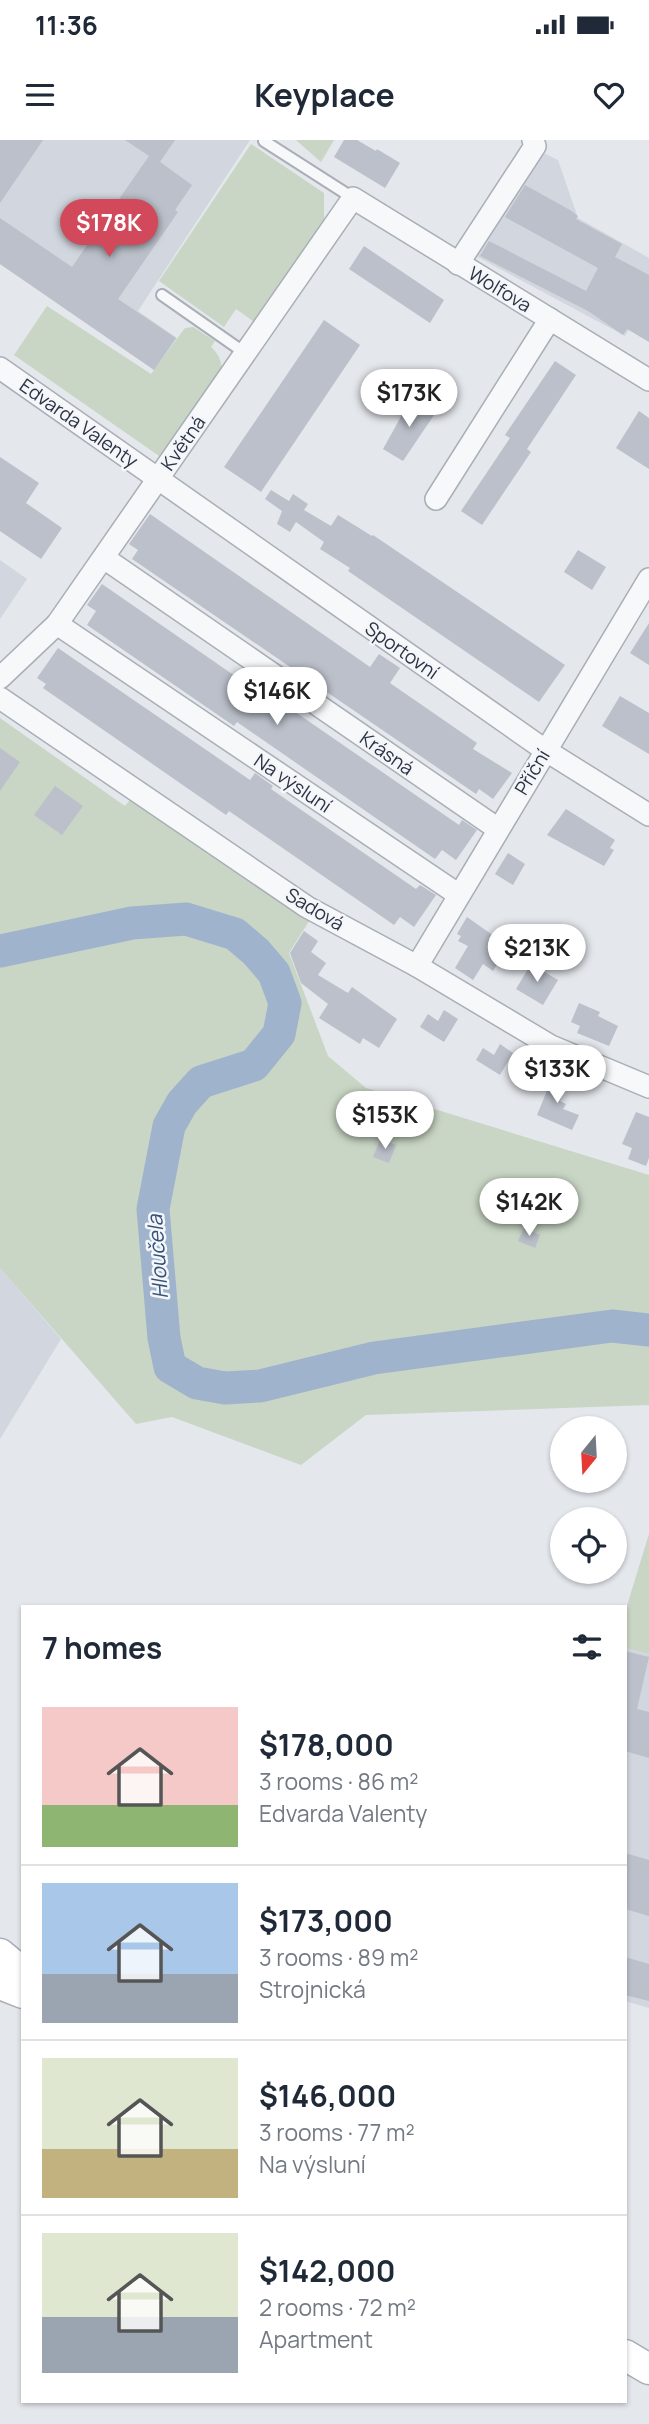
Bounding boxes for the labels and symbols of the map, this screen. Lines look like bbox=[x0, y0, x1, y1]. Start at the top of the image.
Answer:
pin: $178K bbox=[60, 200, 158, 259]
street label: Wolfova bbox=[464, 260, 536, 318]
pin: $173K bbox=[360, 370, 458, 429]
street label: Edvarda Valenty bbox=[15, 372, 143, 474]
street label: Květná bbox=[155, 410, 211, 476]
street label: Sportovní bbox=[360, 615, 444, 685]
pin: $146K bbox=[228, 668, 326, 727]
street label: Krásná bbox=[355, 725, 419, 781]
street label: Příční bbox=[508, 744, 556, 800]
street label: Na výsluní bbox=[249, 748, 337, 818]
street label: Sadová bbox=[281, 881, 349, 937]
pin: $213K bbox=[488, 924, 586, 984]
pin: $133K bbox=[508, 1046, 606, 1105]
pin: $153K bbox=[336, 1091, 434, 1151]
pin: $142K bbox=[480, 1178, 578, 1238]
water label: Hloučela bbox=[140, 1213, 174, 1300]
north arrow bbox=[550, 1416, 626, 1493]

